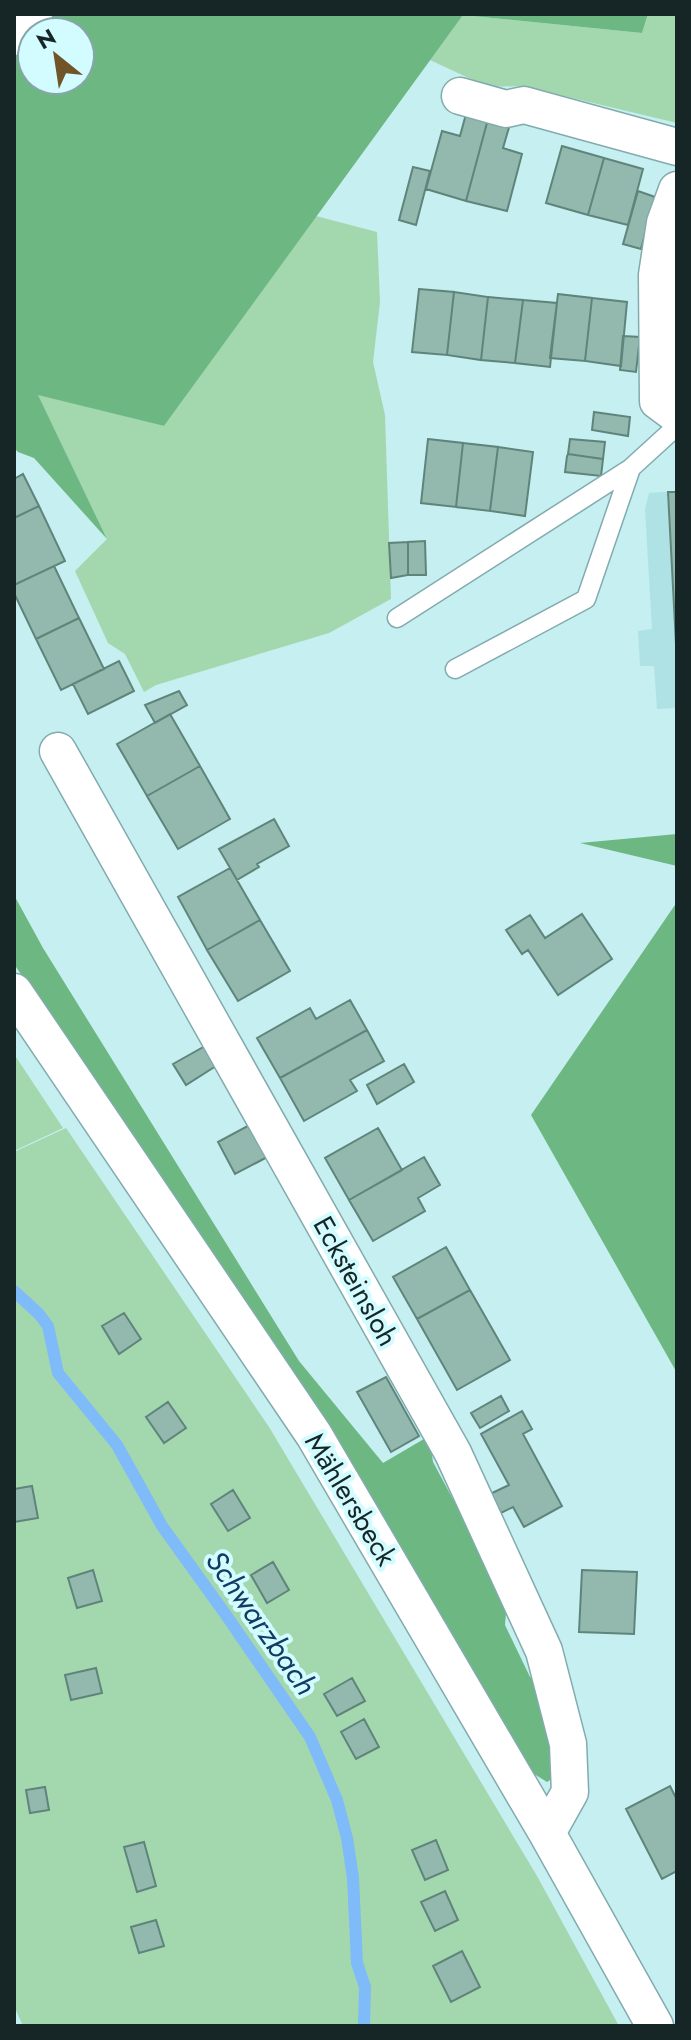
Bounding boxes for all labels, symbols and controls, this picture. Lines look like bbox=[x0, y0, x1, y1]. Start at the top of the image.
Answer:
north arrow bbox=[16, 16, 96, 96]
text: N bbox=[30, 20, 62, 57]
street label: Ecksteinsloh bbox=[303, 1209, 408, 1354]
street label: Mählersbeck bbox=[295, 1425, 407, 1574]
water label: Schwarzbach bbox=[196, 1542, 327, 1704]

